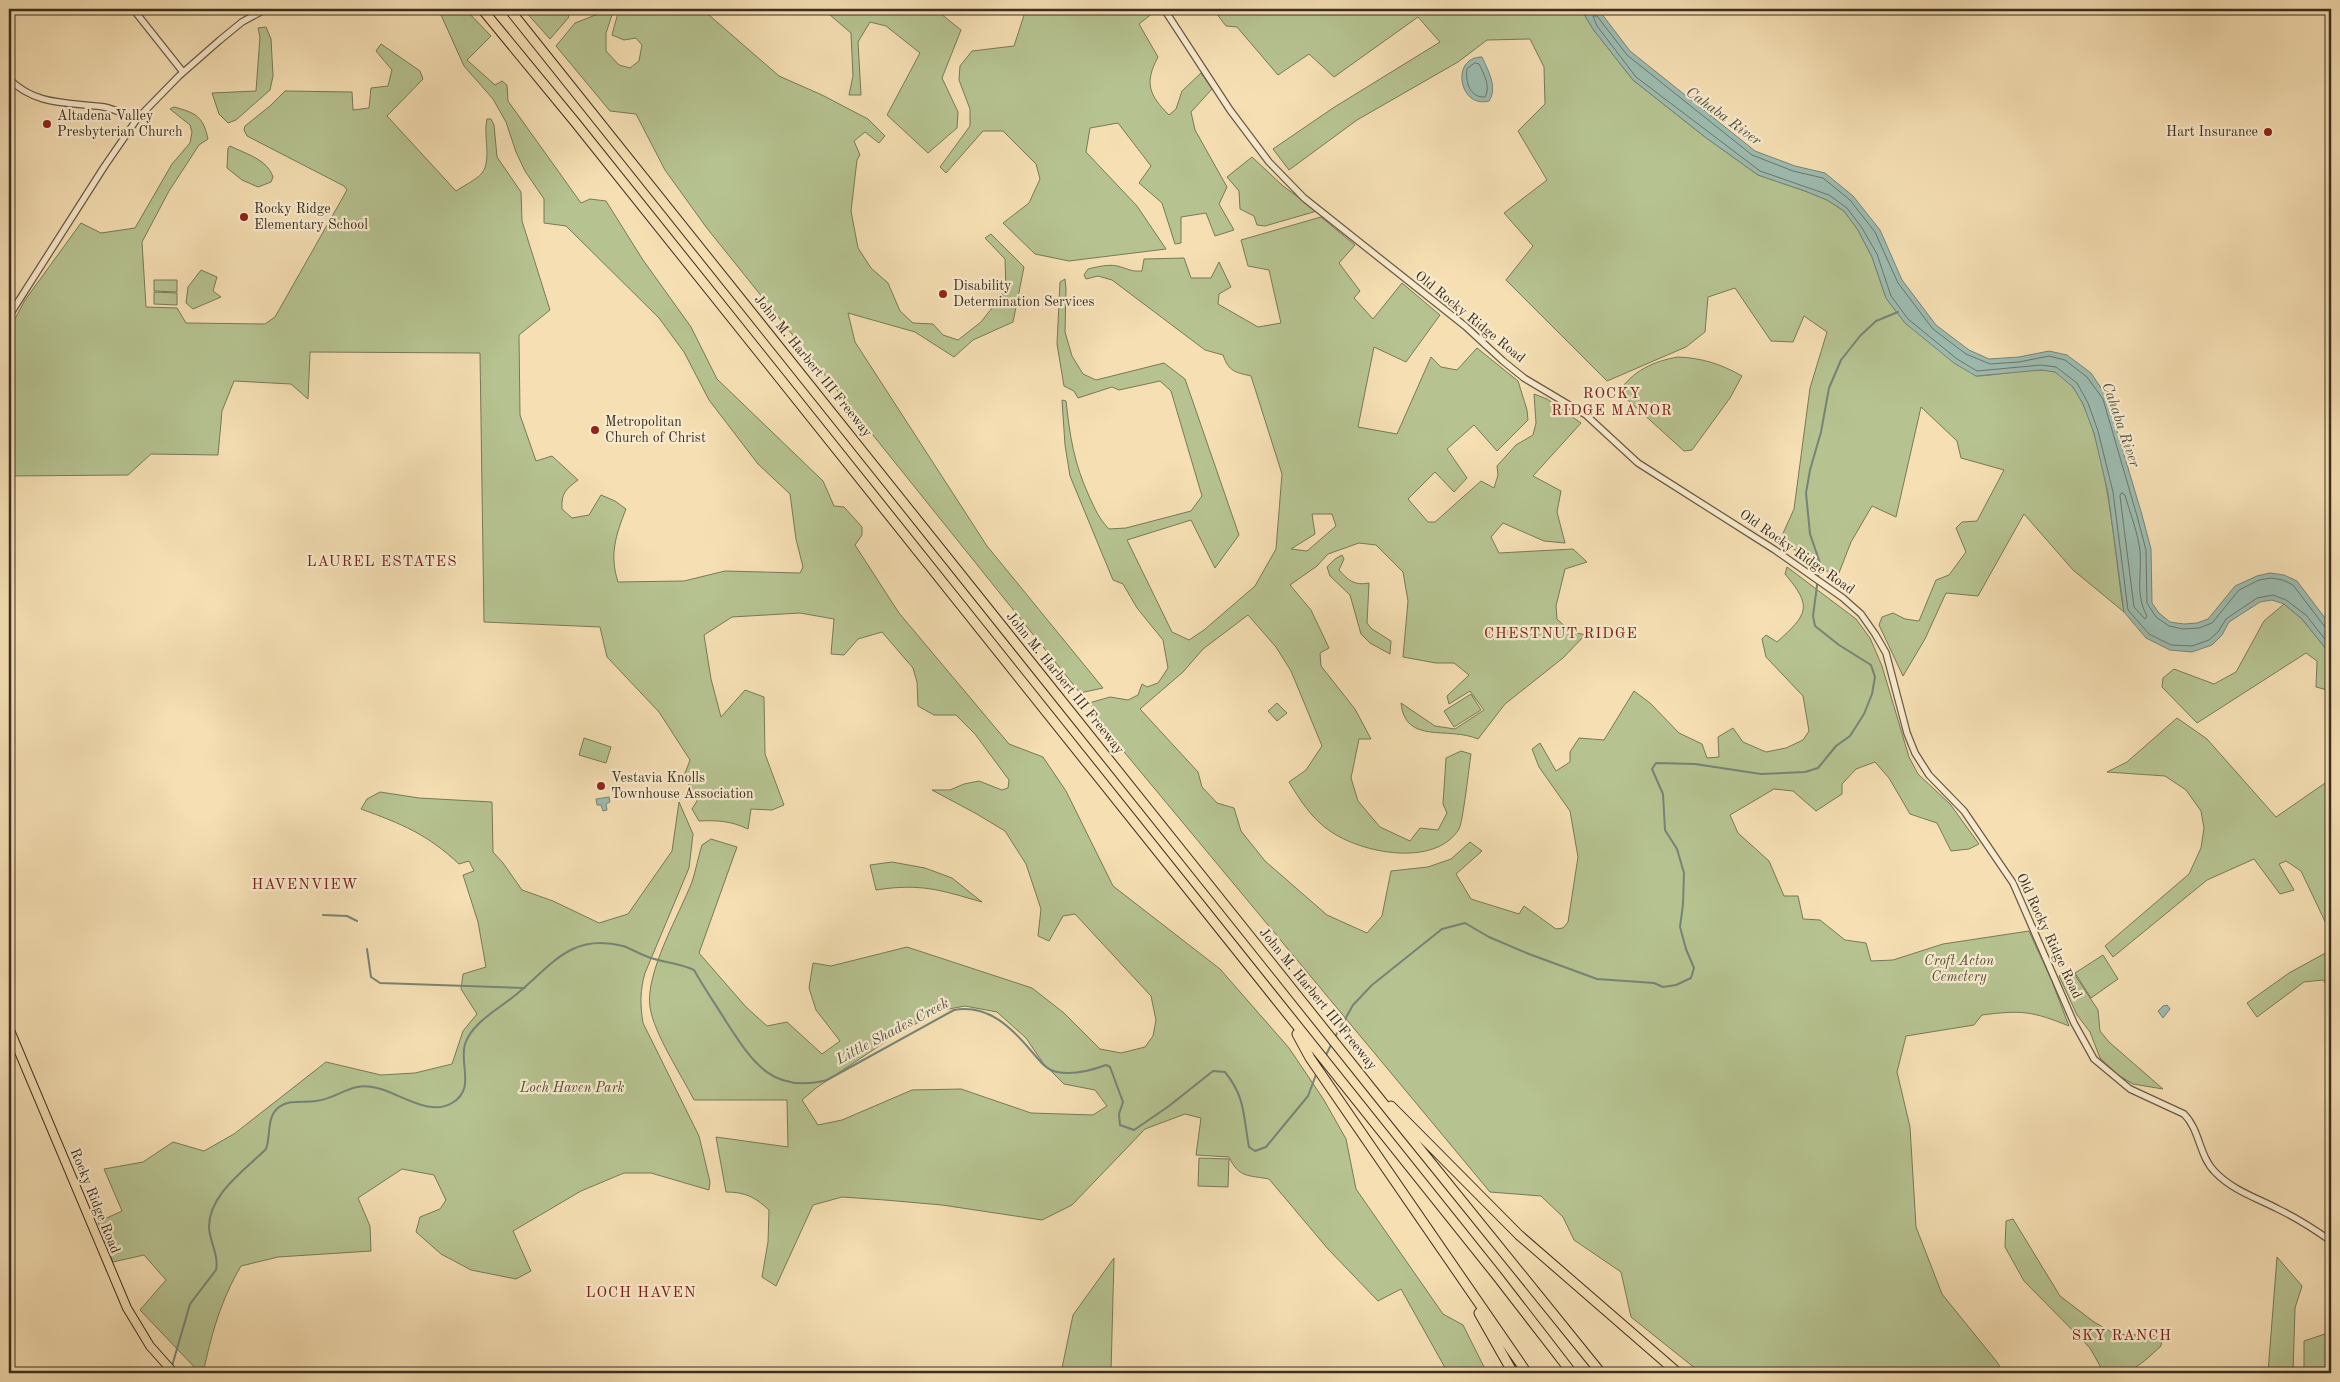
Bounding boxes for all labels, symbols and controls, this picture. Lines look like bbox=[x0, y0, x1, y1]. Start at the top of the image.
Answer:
water label: Cahaba River bbox=[1683, 85, 1764, 149]
place label: Altadena Valley Presbyterian Church bbox=[57, 109, 183, 139]
marker: Altadena Valley Presbyterian Church bbox=[41, 118, 53, 130]
place label: Hart Insurance bbox=[2166, 125, 2258, 139]
marker: Hart Insurance bbox=[2262, 126, 2274, 138]
place label: Rocky Ridge Elementary School bbox=[254, 202, 368, 232]
marker: Rocky Ridge Elementary School bbox=[238, 211, 250, 223]
street label: Old Rocky Ridge Road bbox=[1412, 269, 1528, 365]
place label: Disability Determination Services bbox=[953, 279, 1095, 309]
marker: Disability Determination Services bbox=[937, 288, 949, 300]
street label: John M. Harbert III Freeway bbox=[752, 292, 875, 440]
water label: Cahaba River bbox=[2098, 381, 2142, 470]
district label: ROCKY RIDGE MANOR bbox=[1551, 387, 1673, 419]
place label: Metropolitan Church of Christ bbox=[605, 415, 706, 445]
marker: Metropolitan Church of Christ bbox=[589, 424, 601, 436]
street label: Old Rocky Ridge Road bbox=[1737, 507, 1857, 597]
district label: LAUREL ESTATES bbox=[306, 555, 458, 570]
street label: John M. Harbert III Freeway bbox=[1004, 609, 1127, 757]
district label: CHESTNUT RIDGE bbox=[1484, 627, 1638, 642]
place label: Vestavia Knolls Townhouse Association bbox=[611, 771, 754, 801]
marker: Vestavia Knolls Townhouse Association bbox=[595, 780, 607, 792]
street label: Old Rocky Ridge Road bbox=[2014, 871, 2084, 1001]
district label: HAVENVIEW bbox=[251, 878, 359, 893]
street label: John M. Harbert III Freeway bbox=[1257, 925, 1380, 1073]
park label: Croft Acton Cemetery bbox=[1924, 954, 1994, 985]
water label: Little Shades Creek bbox=[833, 996, 952, 1068]
park label: Loch Haven Park bbox=[519, 1081, 624, 1095]
street label: Rocky Ridge Road bbox=[68, 1146, 122, 1256]
district label: LOCH HAVEN bbox=[586, 1286, 696, 1301]
district label: SKY RANCH bbox=[2072, 1329, 2172, 1344]

